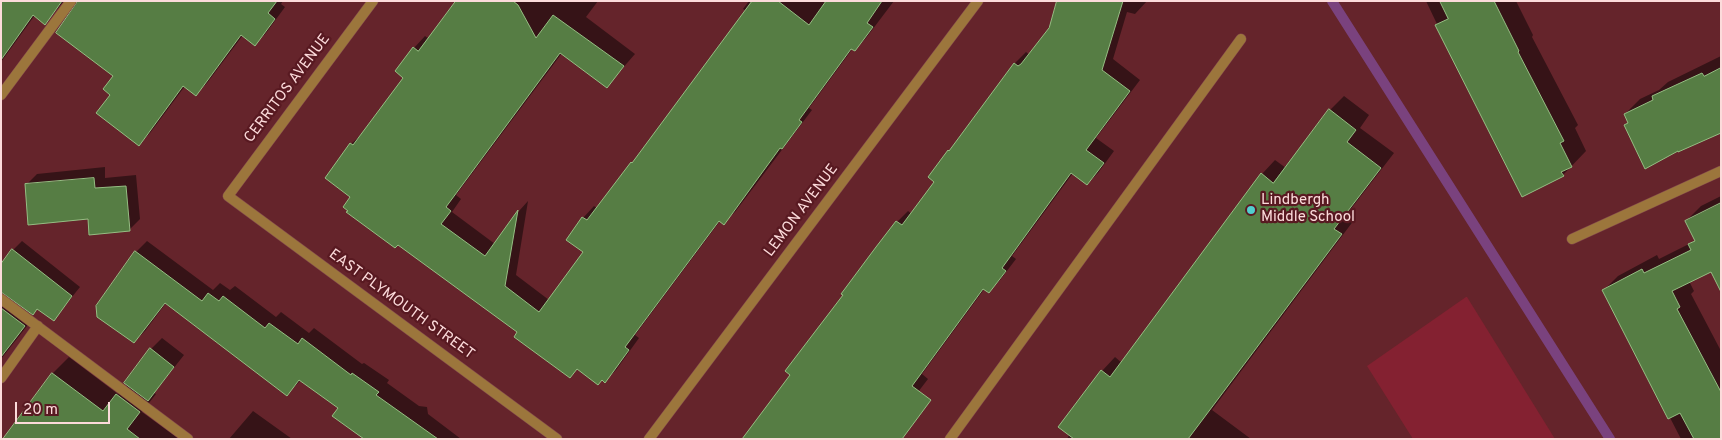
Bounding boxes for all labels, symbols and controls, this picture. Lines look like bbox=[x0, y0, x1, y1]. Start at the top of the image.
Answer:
street label: CERRITOS AVENUE bbox=[241, 31, 335, 147]
street label: LEMON AVENUE bbox=[761, 161, 843, 261]
place label: Lindbergh Middle School bbox=[1261, 192, 1355, 227]
marker: Lindbergh Middle School bbox=[1245, 204, 1257, 216]
street label: EAST PLYMOUTH STREET bbox=[325, 246, 477, 364]
scale bar bbox=[18, 392, 112, 424]
text: 20 m bbox=[23, 401, 58, 420]

